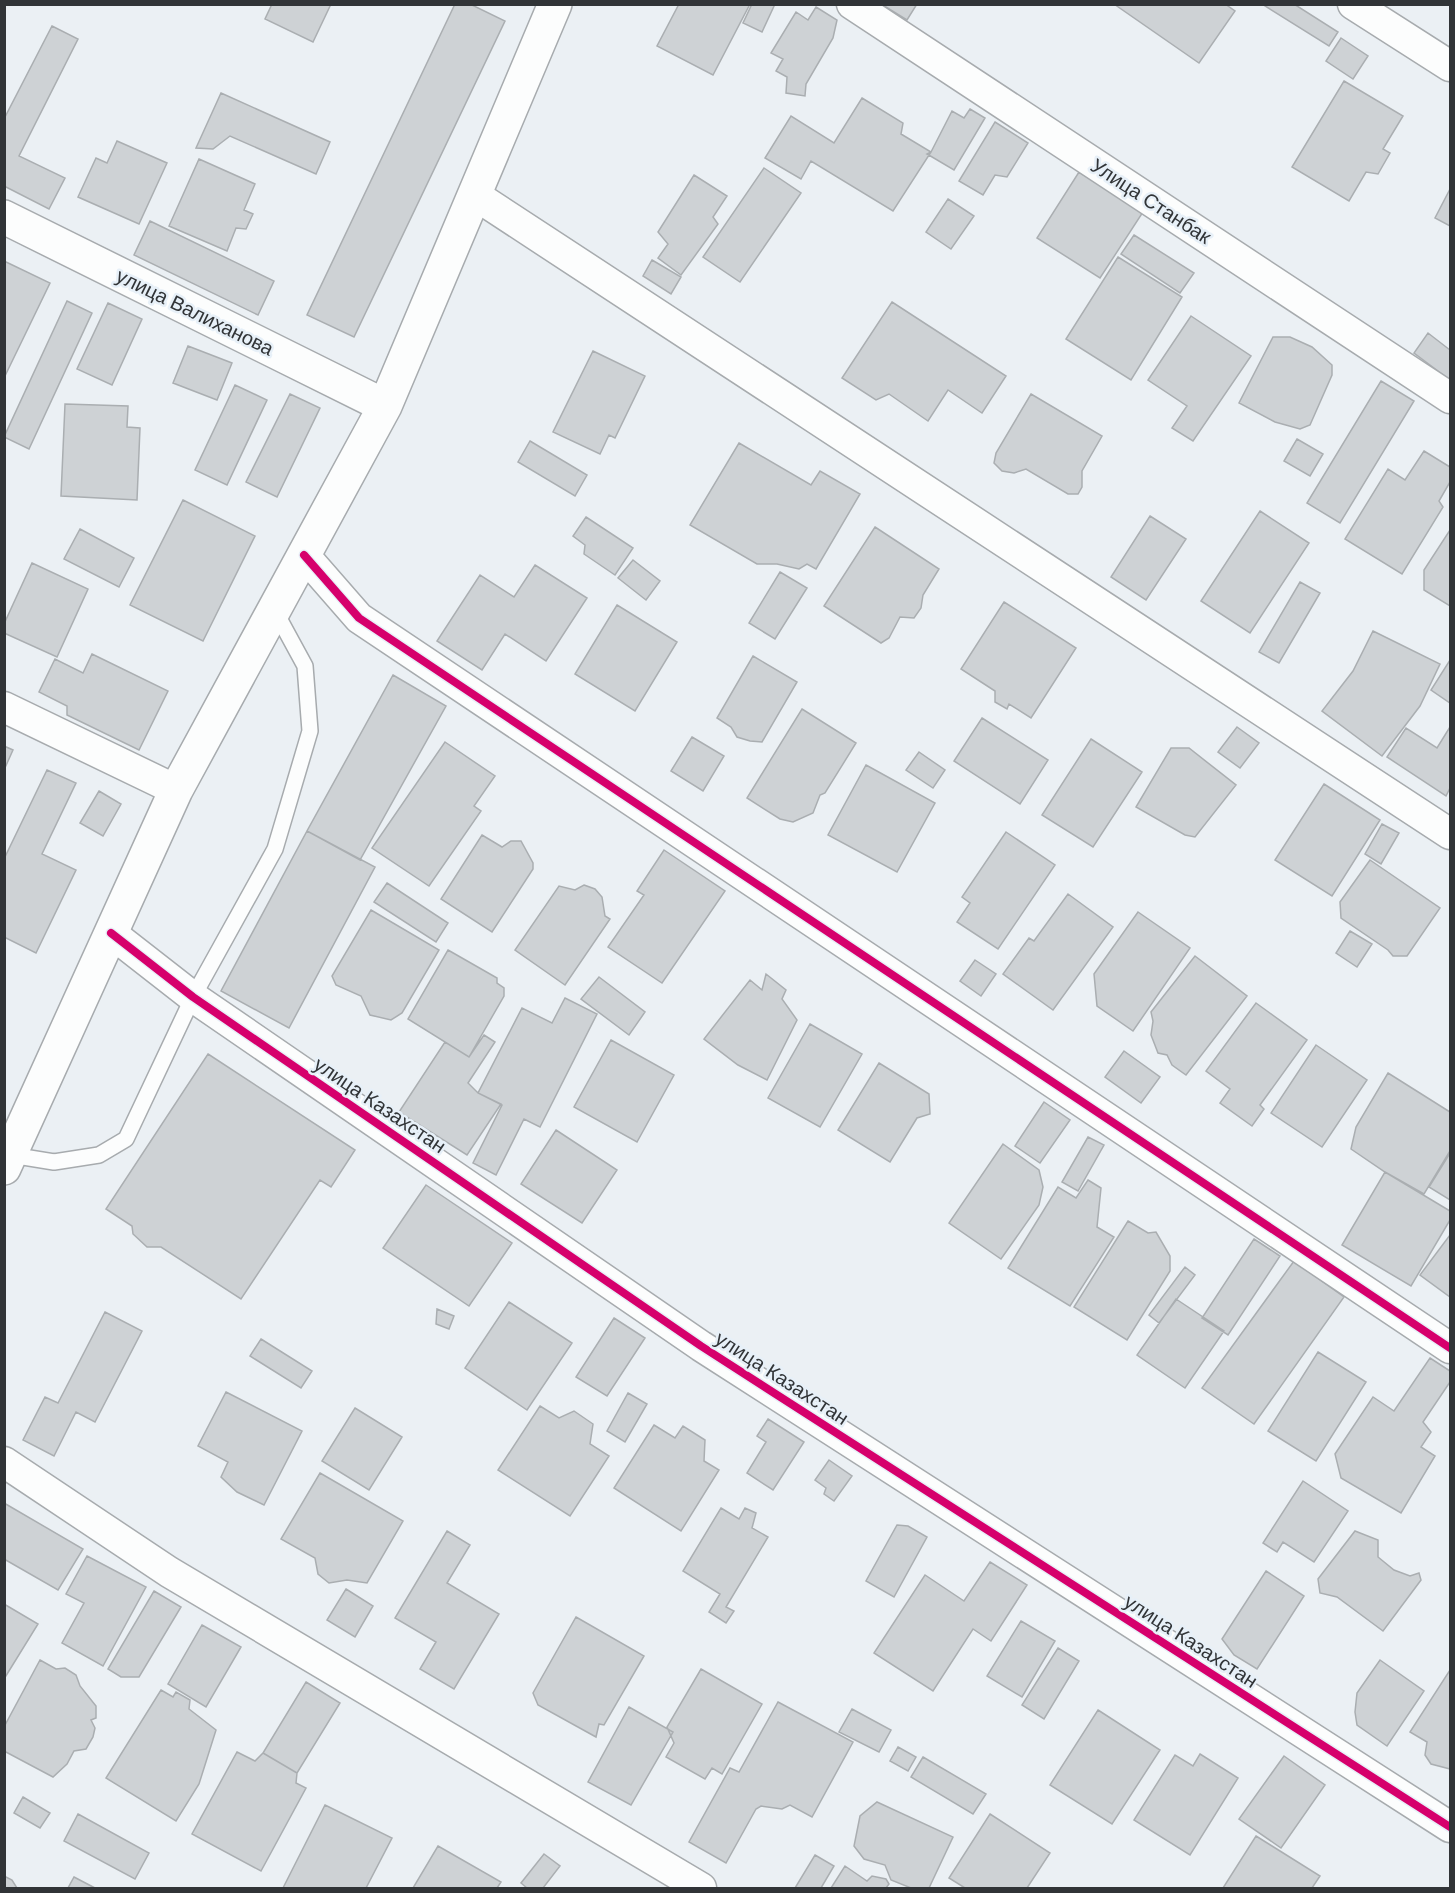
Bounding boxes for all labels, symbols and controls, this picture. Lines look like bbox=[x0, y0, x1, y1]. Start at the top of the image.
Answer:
street label: Улица Станбак bbox=[1086, 152, 1216, 250]
street label: улица Валиханова bbox=[112, 263, 279, 362]
street label: улица Казахстан bbox=[309, 1051, 451, 1159]
street label: улица Казахстан bbox=[710, 1325, 854, 1431]
street label: улица Казахстан bbox=[1119, 1588, 1263, 1694]

